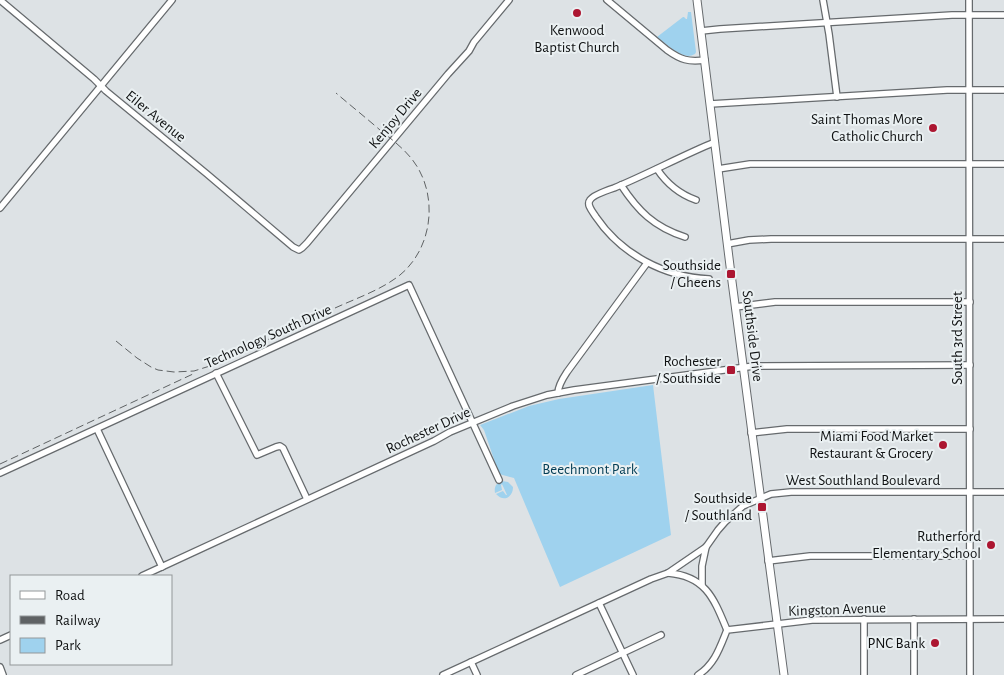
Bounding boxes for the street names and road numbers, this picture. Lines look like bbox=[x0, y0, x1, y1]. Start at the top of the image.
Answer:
street label: Kenjoy Drive bbox=[366, 85, 425, 151]
street label: Eiler Avenue bbox=[123, 88, 189, 145]
street label: Southside Drive bbox=[739, 290, 766, 383]
street label: South 3rd Street bbox=[950, 291, 965, 385]
street label: Technology South Drive bbox=[203, 302, 334, 371]
street label: Rochester Drive bbox=[384, 404, 473, 457]
street label: West Southland Boulevard bbox=[786, 473, 940, 488]
street label: Kingston Avenue bbox=[788, 600, 886, 619]

